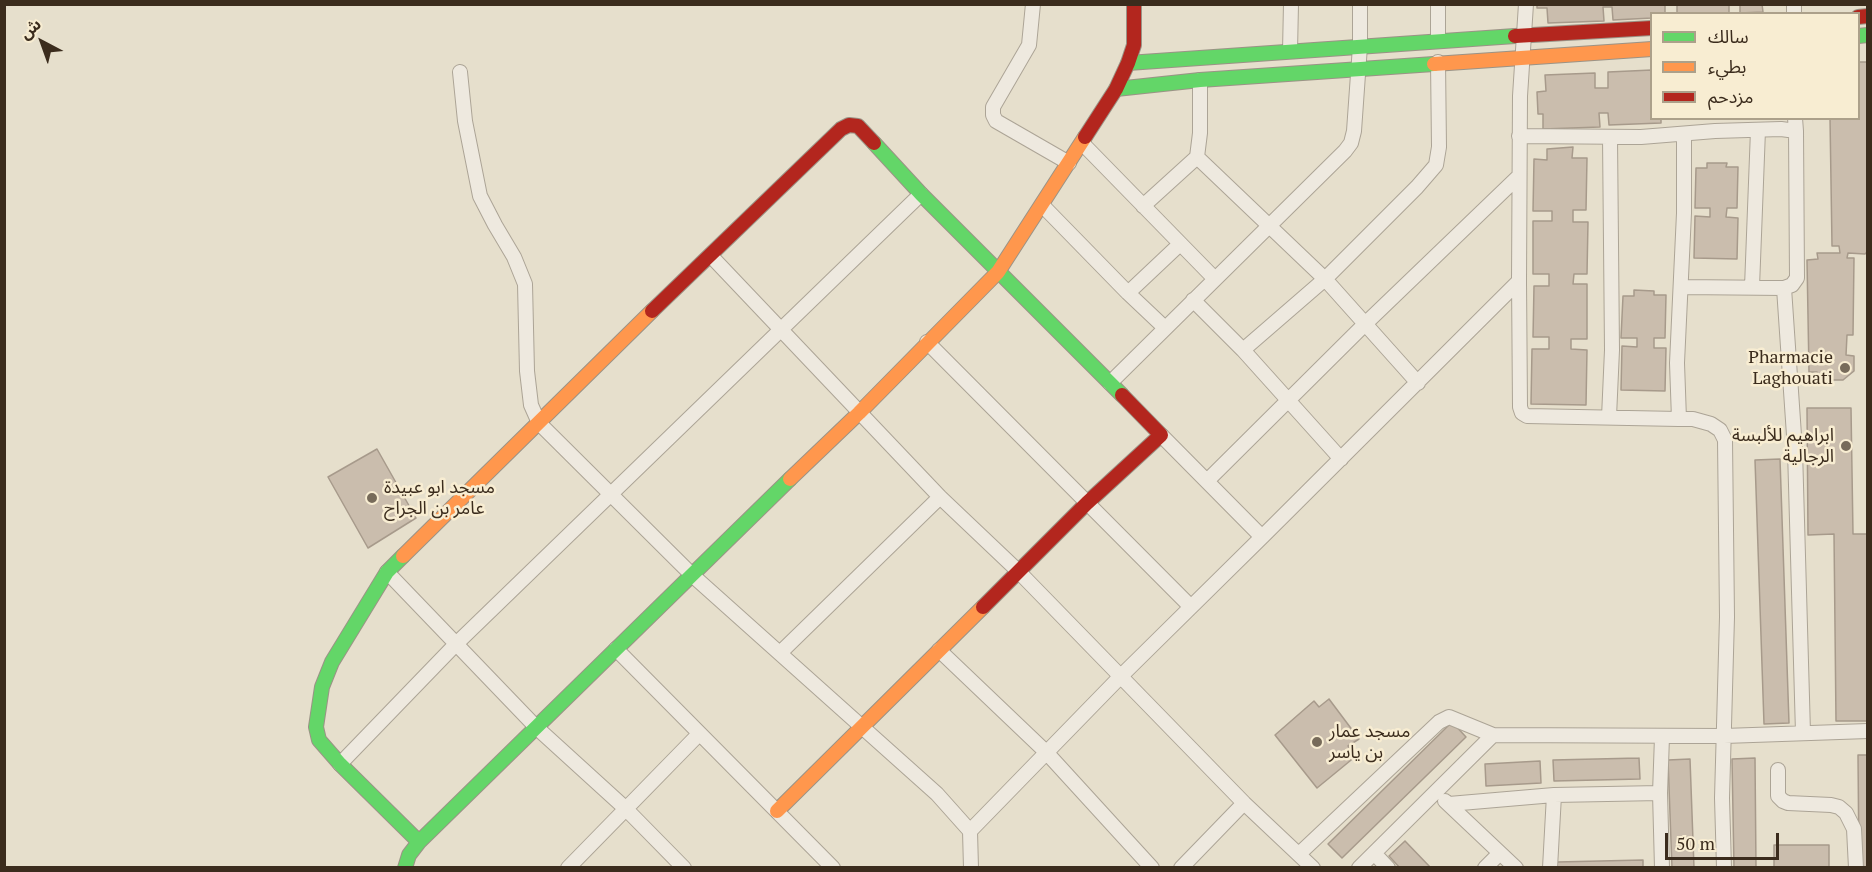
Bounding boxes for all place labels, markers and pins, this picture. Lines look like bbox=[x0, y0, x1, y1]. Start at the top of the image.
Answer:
place label: Pharmacie Laghouati bbox=[1748, 347, 1833, 389]
marker: Pharmacie Laghouati bbox=[1838, 361, 1852, 375]
place label: ابراهيم للألبسة الرجالية bbox=[1732, 425, 1834, 468]
marker: ابراهيم للألبسة الرجالية bbox=[1839, 439, 1853, 453]
place label: مسجد ابو عبيدة عامر بن الجراح bbox=[384, 477, 495, 520]
marker: مسجد ابو عبيدة عامر بن الجراح bbox=[365, 491, 379, 505]
place label: مسجد عمار بن ياسر bbox=[1329, 721, 1410, 764]
marker: مسجد عمار بن ياسر bbox=[1310, 735, 1324, 749]

